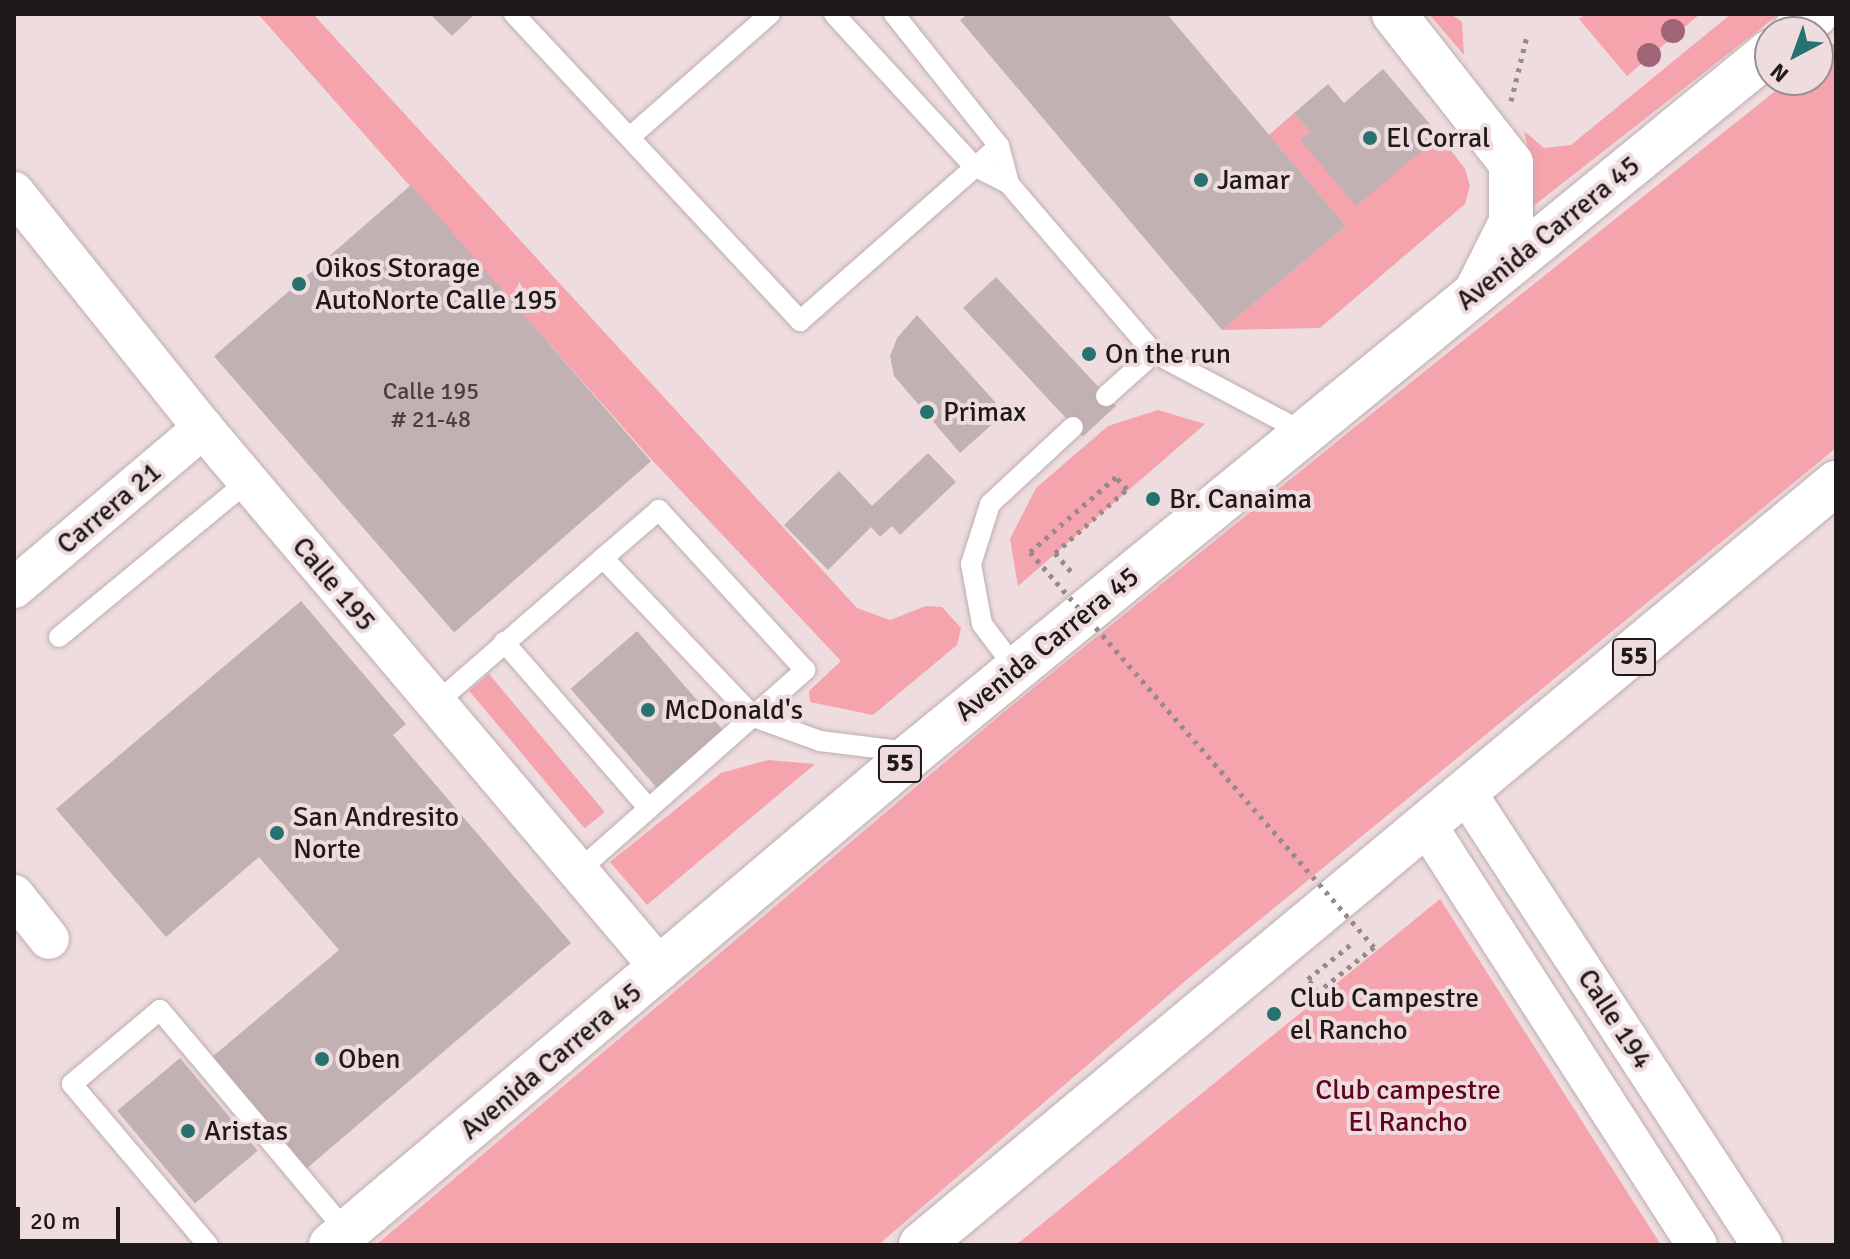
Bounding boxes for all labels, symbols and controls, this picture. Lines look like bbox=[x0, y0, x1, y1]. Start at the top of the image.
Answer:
north arrow bbox=[1754, 16, 1834, 96]
text: N bbox=[1765, 58, 1794, 88]
place label: El Corral bbox=[1386, 121, 1490, 155]
marker: El Corral bbox=[1361, 129, 1379, 147]
street label: Avenida Carrera 45 bbox=[1449, 149, 1647, 317]
place label: Jamar bbox=[1217, 163, 1290, 197]
marker: Jamar bbox=[1192, 171, 1210, 189]
place label: Oikos Storage AutoNorte Calle 195 bbox=[315, 251, 558, 317]
marker: Oikos Storage AutoNorte Calle 195 bbox=[290, 275, 308, 293]
place label: On the run bbox=[1105, 337, 1231, 371]
marker: On the run bbox=[1080, 345, 1098, 363]
house number: Calle 195 # 21-48 bbox=[383, 378, 479, 434]
place label: Primax bbox=[943, 395, 1026, 429]
marker: Primax bbox=[918, 403, 936, 421]
street label: Carrera 21 bbox=[50, 455, 168, 561]
place label: Br. Canaima bbox=[1169, 482, 1312, 516]
marker: Br. Canaima bbox=[1144, 490, 1162, 508]
street label: Calle 195 bbox=[285, 530, 383, 638]
street label: Avenida Carrera 45 bbox=[948, 560, 1146, 728]
road number: 55 bbox=[1610, 635, 1658, 679]
place label: McDonald's bbox=[664, 693, 803, 727]
marker: McDonald's bbox=[639, 701, 657, 719]
road number: 55 bbox=[876, 742, 924, 786]
place label: San Andresito Norte bbox=[293, 800, 459, 866]
marker: San Andresito Norte bbox=[268, 824, 286, 842]
street label: Calle 194 bbox=[1570, 963, 1660, 1075]
street label: Avenida Carrera 45 bbox=[453, 975, 649, 1147]
place label: Club Campestre el Rancho bbox=[1290, 981, 1479, 1047]
marker: Club Campestre el Rancho bbox=[1265, 1005, 1283, 1023]
place label: Oben bbox=[338, 1042, 400, 1076]
marker: Oben bbox=[313, 1050, 331, 1068]
park label: Club campestre El Rancho bbox=[1315, 1073, 1501, 1139]
place label: Aristas bbox=[204, 1114, 288, 1148]
marker: Aristas bbox=[179, 1122, 197, 1140]
scale bar bbox=[20, 1191, 124, 1241]
text: 20 m bbox=[30, 1206, 80, 1236]

